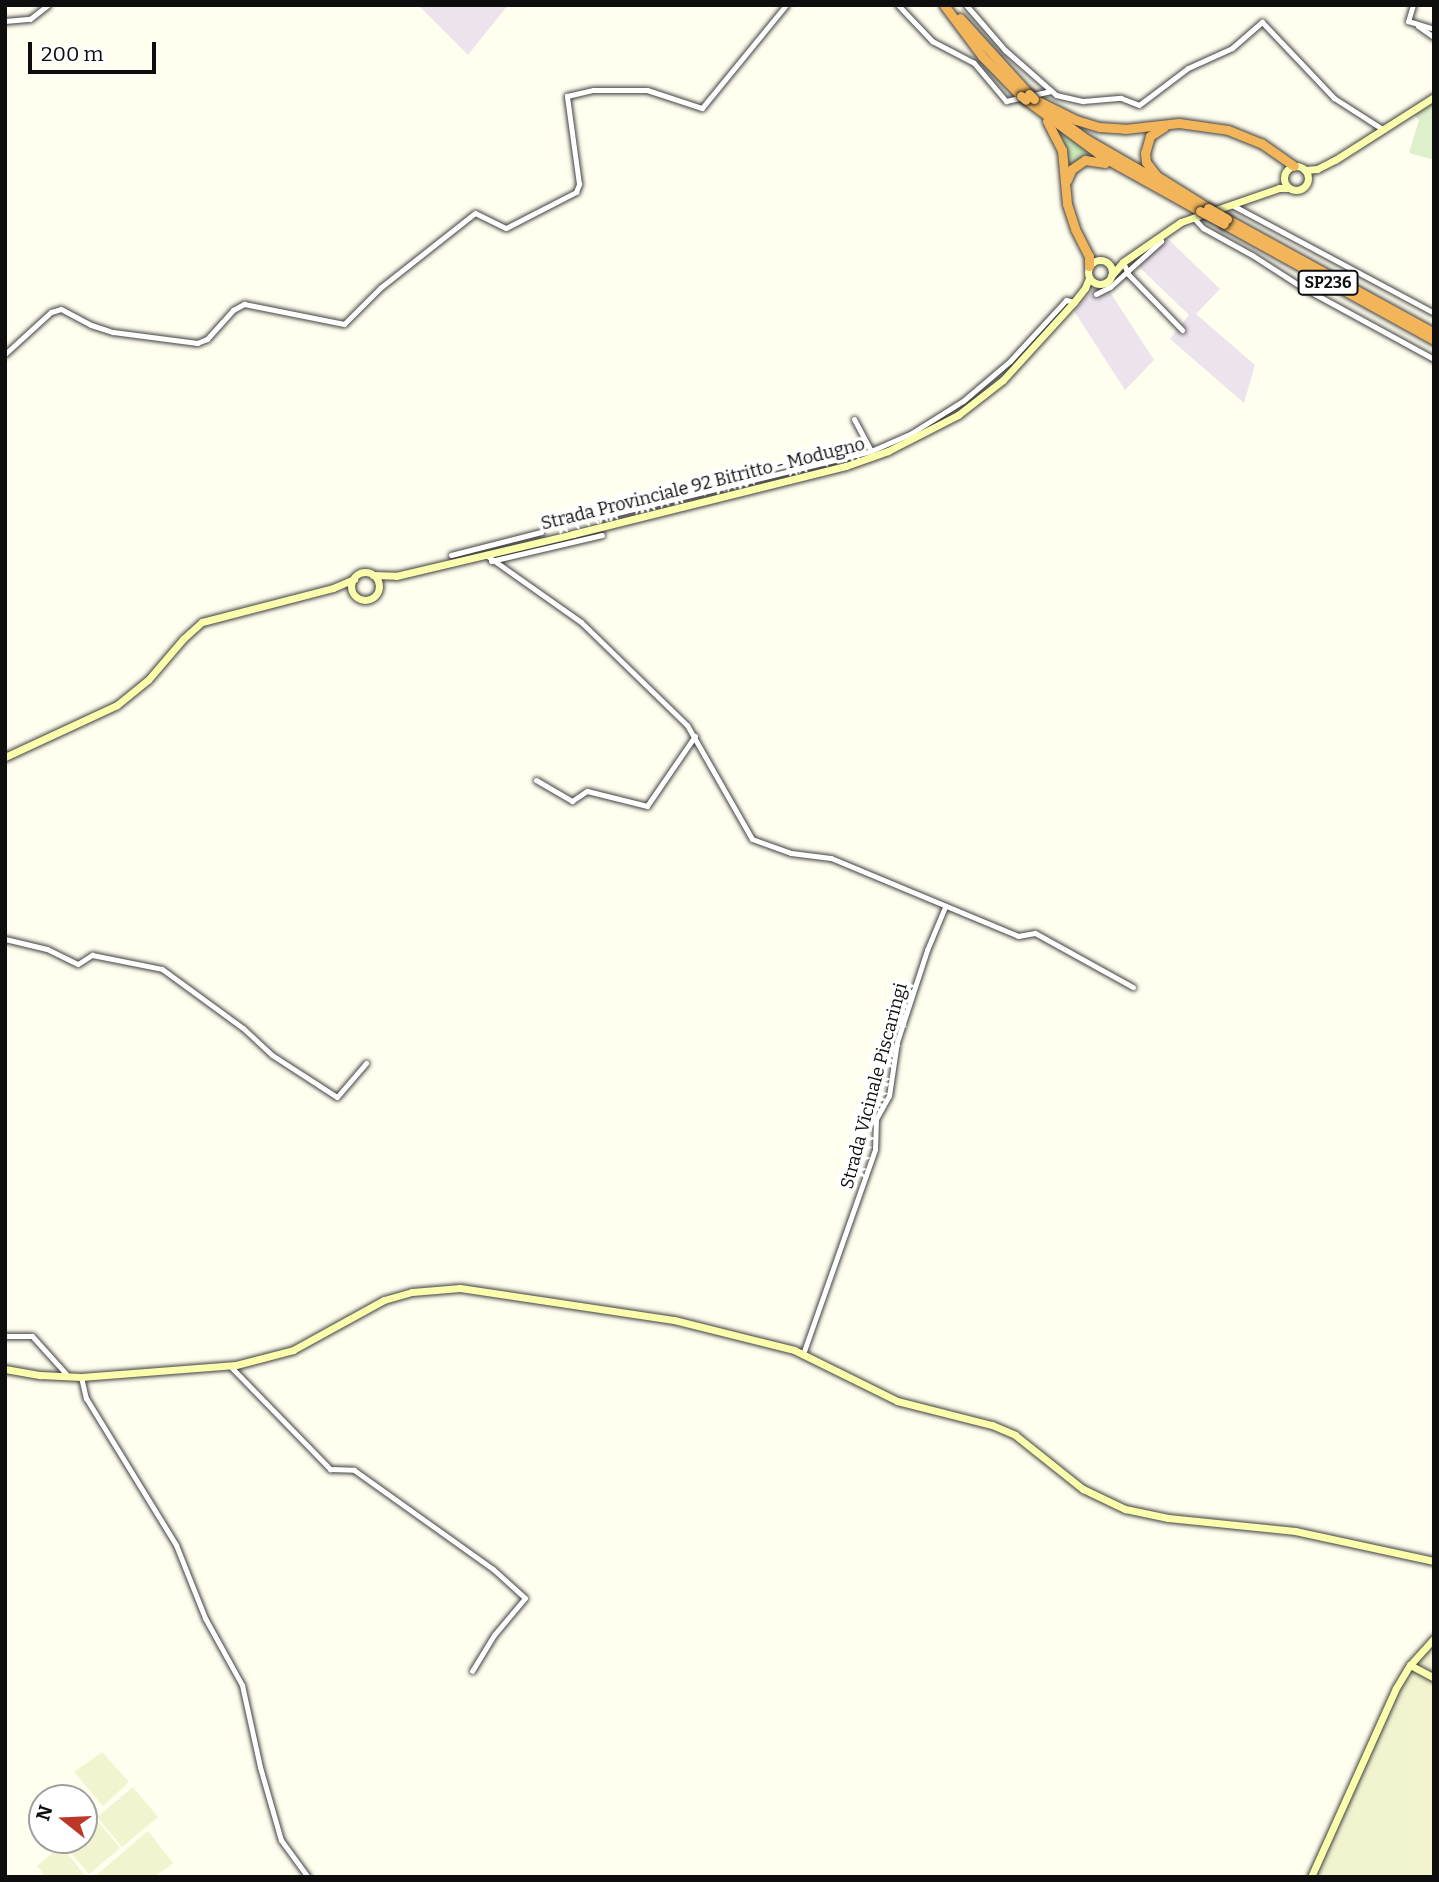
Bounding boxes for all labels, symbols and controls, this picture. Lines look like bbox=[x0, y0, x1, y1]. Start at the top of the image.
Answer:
scale bar bbox=[32, 28, 159, 72]
text: 200 m bbox=[41, 41, 104, 67]
road number: SP236 bbox=[1296, 270, 1360, 296]
street label: Strada Provinciale 92 Bitritto - Modugno bbox=[539, 433, 867, 535]
street label: Strada Vicinale Piscaringi bbox=[836, 981, 912, 1191]
north arrow bbox=[28, 1784, 98, 1854]
text: N bbox=[31, 1802, 58, 1824]

